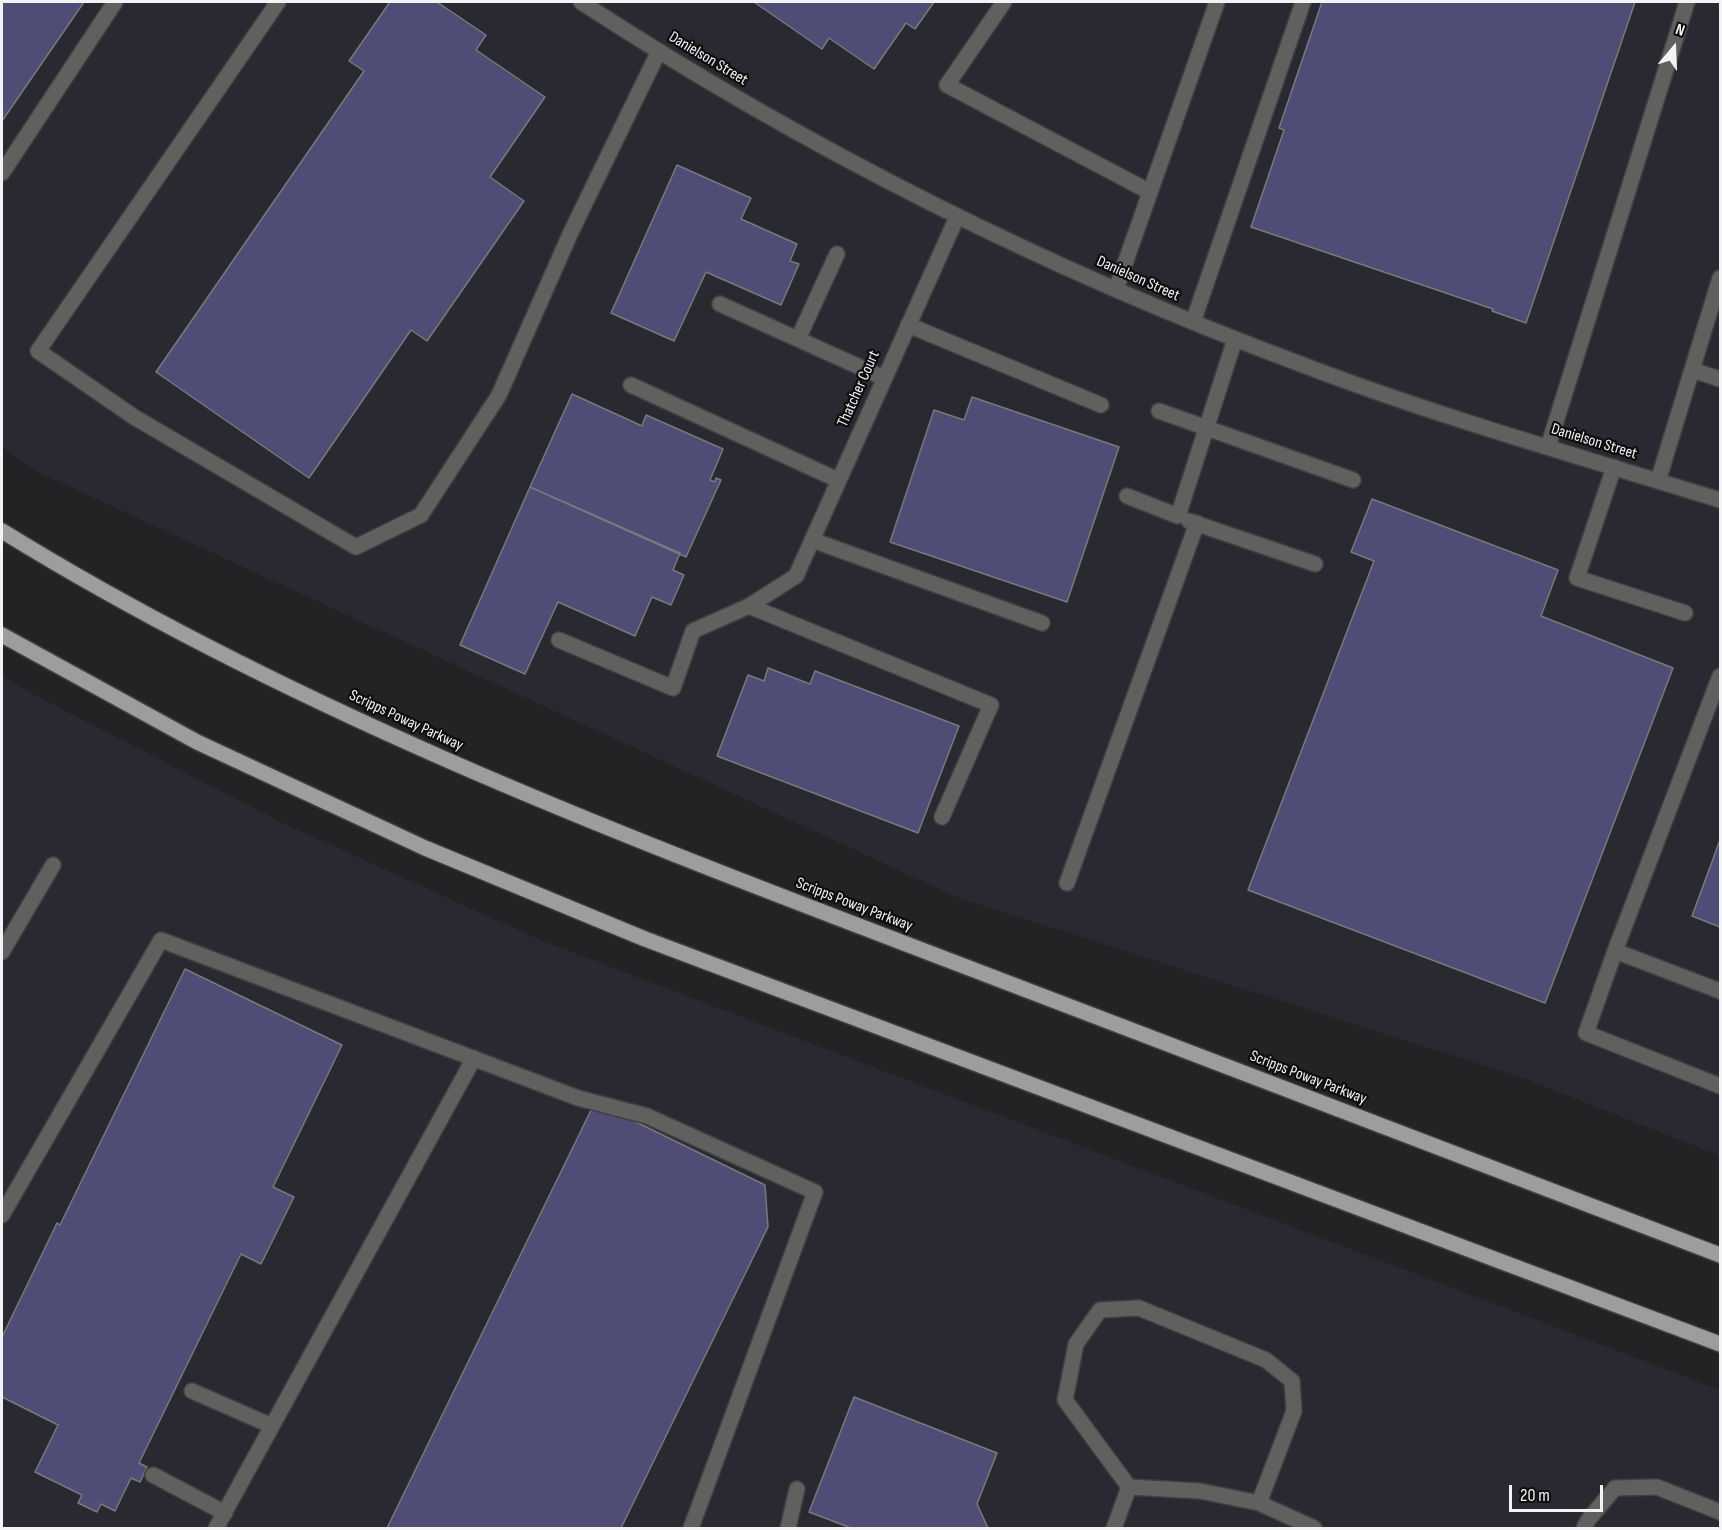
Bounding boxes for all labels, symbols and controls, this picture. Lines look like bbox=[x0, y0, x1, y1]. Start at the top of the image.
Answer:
north arrow bbox=[1644, 18, 1704, 78]
text: N bbox=[1673, 20, 1687, 41]
street label: Danielson Street bbox=[665, 28, 751, 90]
street label: Danielson Street bbox=[1094, 252, 1182, 306]
street label: Thatcher Court bbox=[834, 348, 884, 430]
street label: Danielson Street bbox=[1549, 420, 1639, 464]
street label: Scripps Poway Parkway bbox=[346, 686, 466, 756]
street label: Scripps Poway Parkway bbox=[793, 874, 915, 936]
street label: Scripps Poway Parkway bbox=[1247, 1047, 1369, 1109]
scale bar bbox=[1512, 1473, 1606, 1511]
text: 20 m bbox=[1520, 1485, 1550, 1506]

